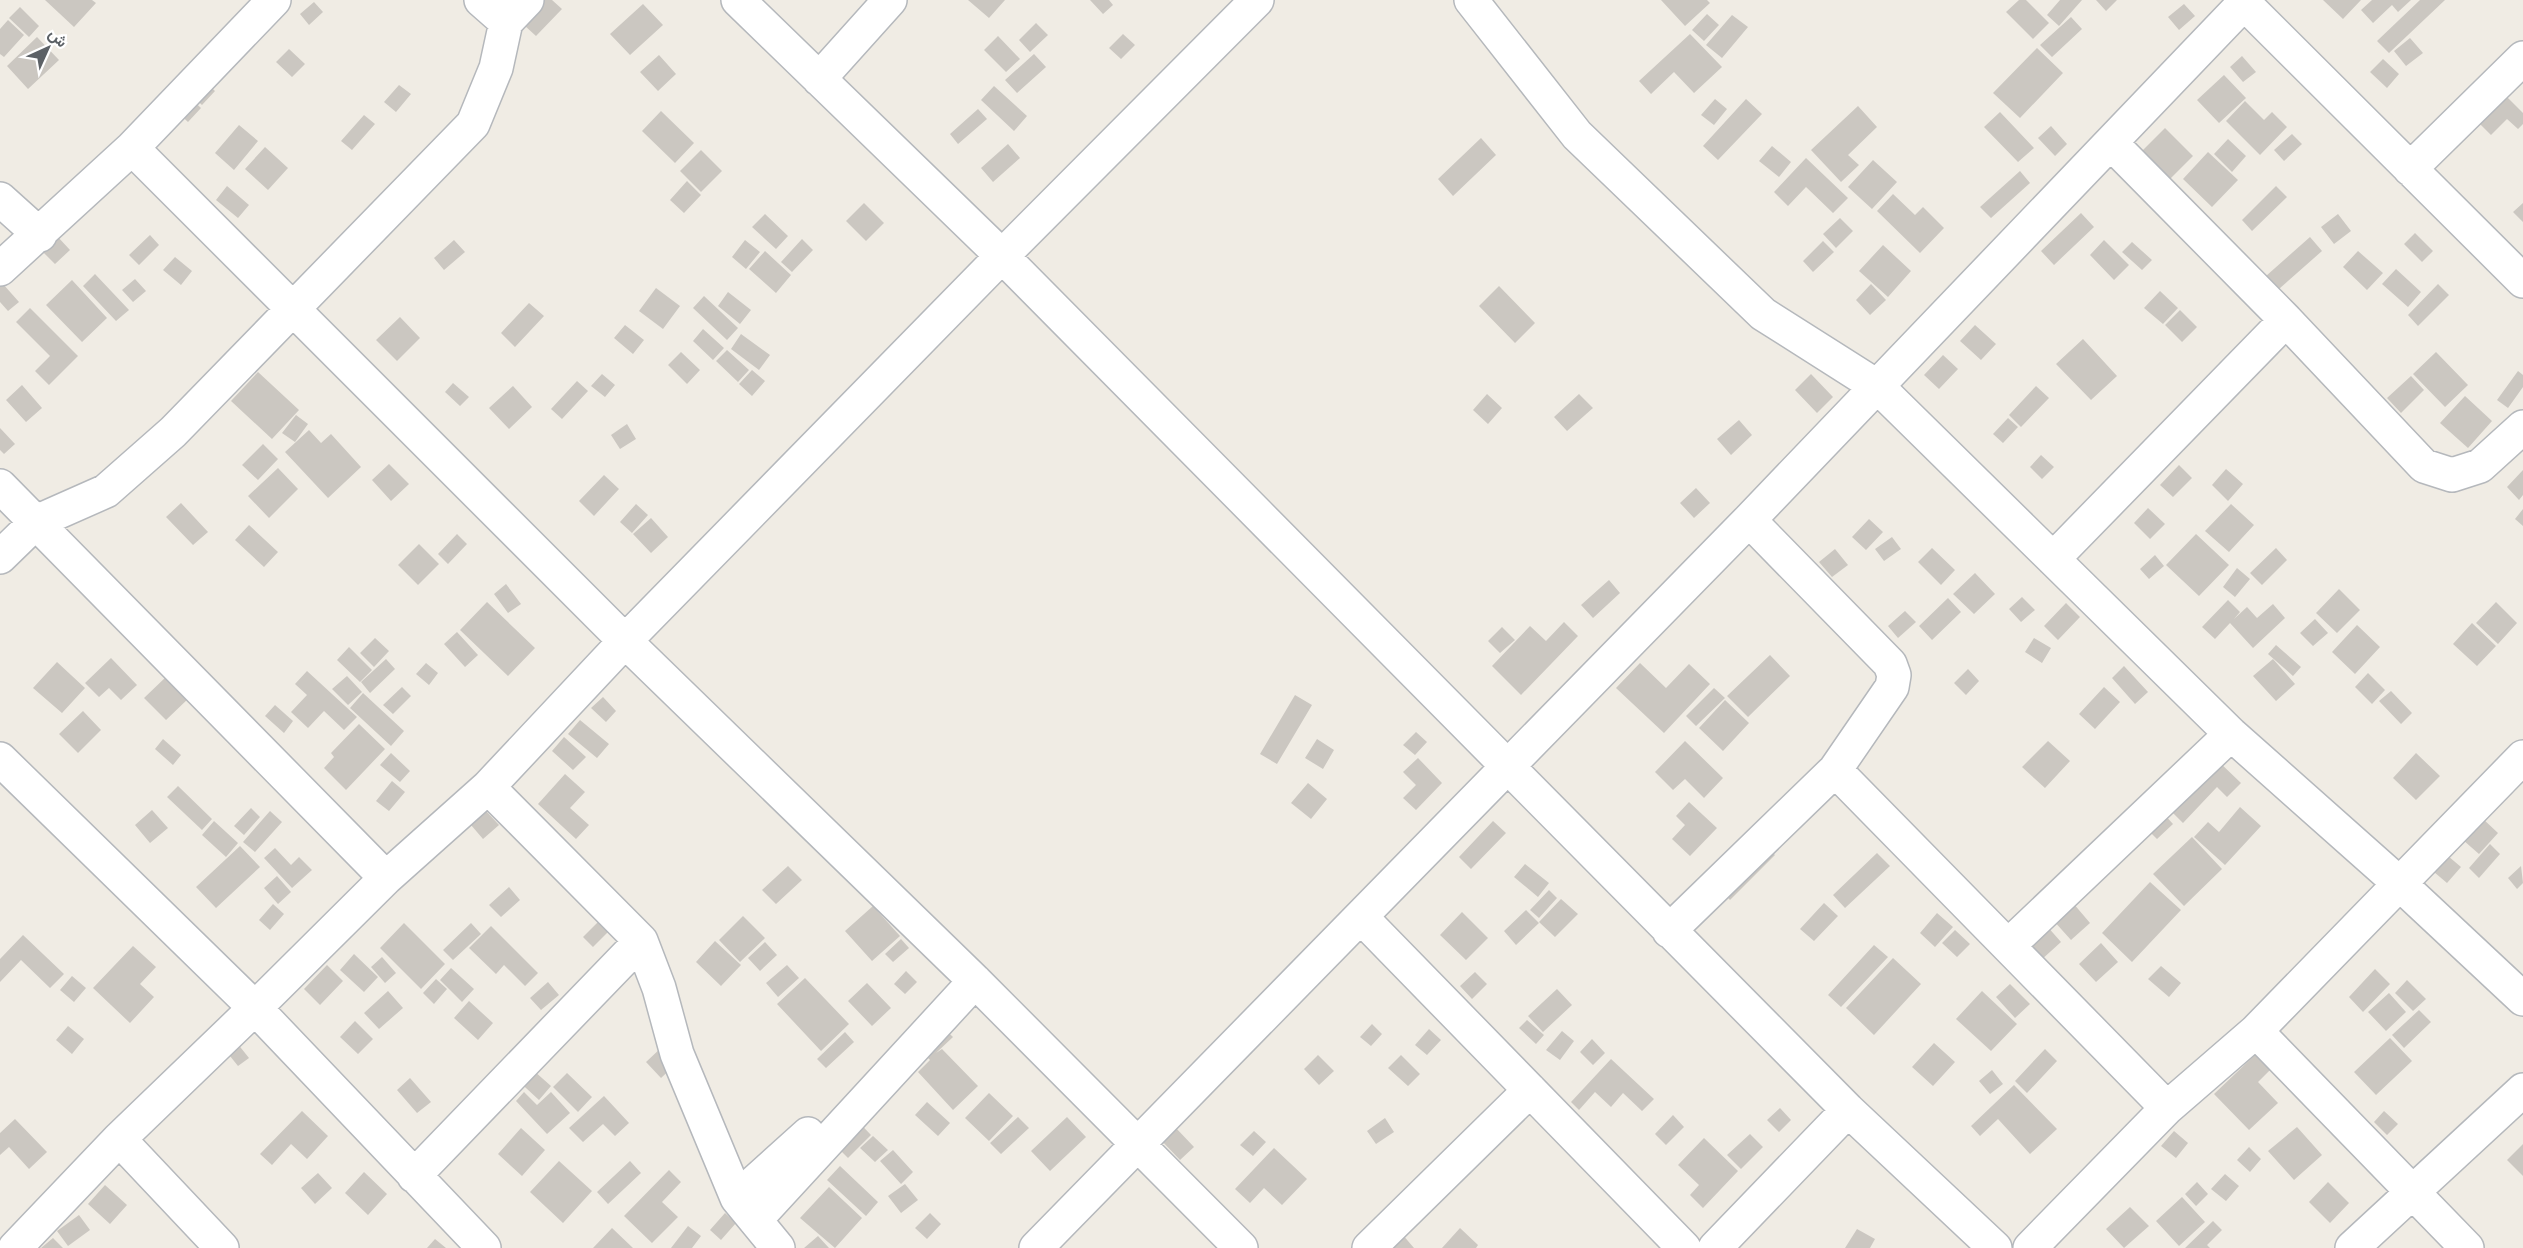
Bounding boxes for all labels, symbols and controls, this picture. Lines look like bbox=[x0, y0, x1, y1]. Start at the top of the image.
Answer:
north arrow bbox=[18, 18, 78, 78]
text: ش bbox=[45, 24, 72, 51]

